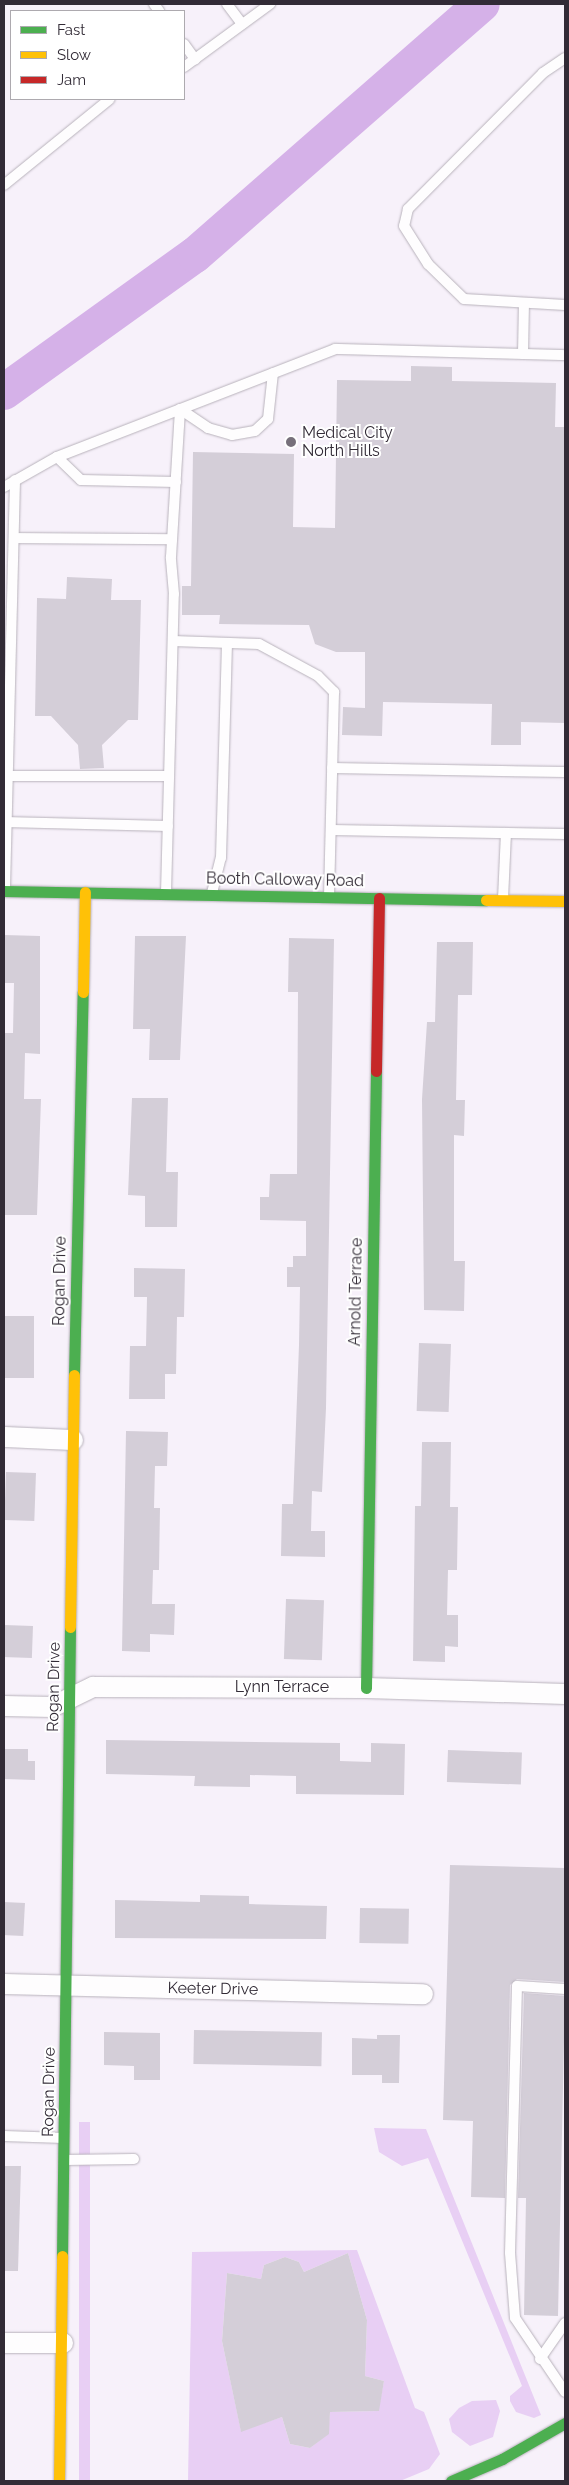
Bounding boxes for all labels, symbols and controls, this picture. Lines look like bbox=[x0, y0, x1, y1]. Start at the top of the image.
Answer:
legend bbox=[10, 10, 185, 100]
text: Fast bbox=[57, 21, 85, 39]
text: Slow bbox=[57, 46, 91, 64]
text: Jam bbox=[57, 71, 86, 89]
place label: Medical City North Hills bbox=[302, 423, 393, 461]
marker: Medical City North Hills bbox=[284, 435, 298, 449]
street label: Booth Calloway Road bbox=[206, 869, 364, 891]
street label: Rogan Drive bbox=[50, 1236, 70, 1326]
street label: Arnold Terrace bbox=[345, 1237, 367, 1347]
street label: Rogan Drive bbox=[44, 1642, 64, 1732]
street label: Lynn Terrace bbox=[235, 1677, 329, 1697]
street label: Keeter Drive bbox=[167, 1979, 259, 1999]
street label: Rogan Drive bbox=[39, 2047, 59, 2137]

